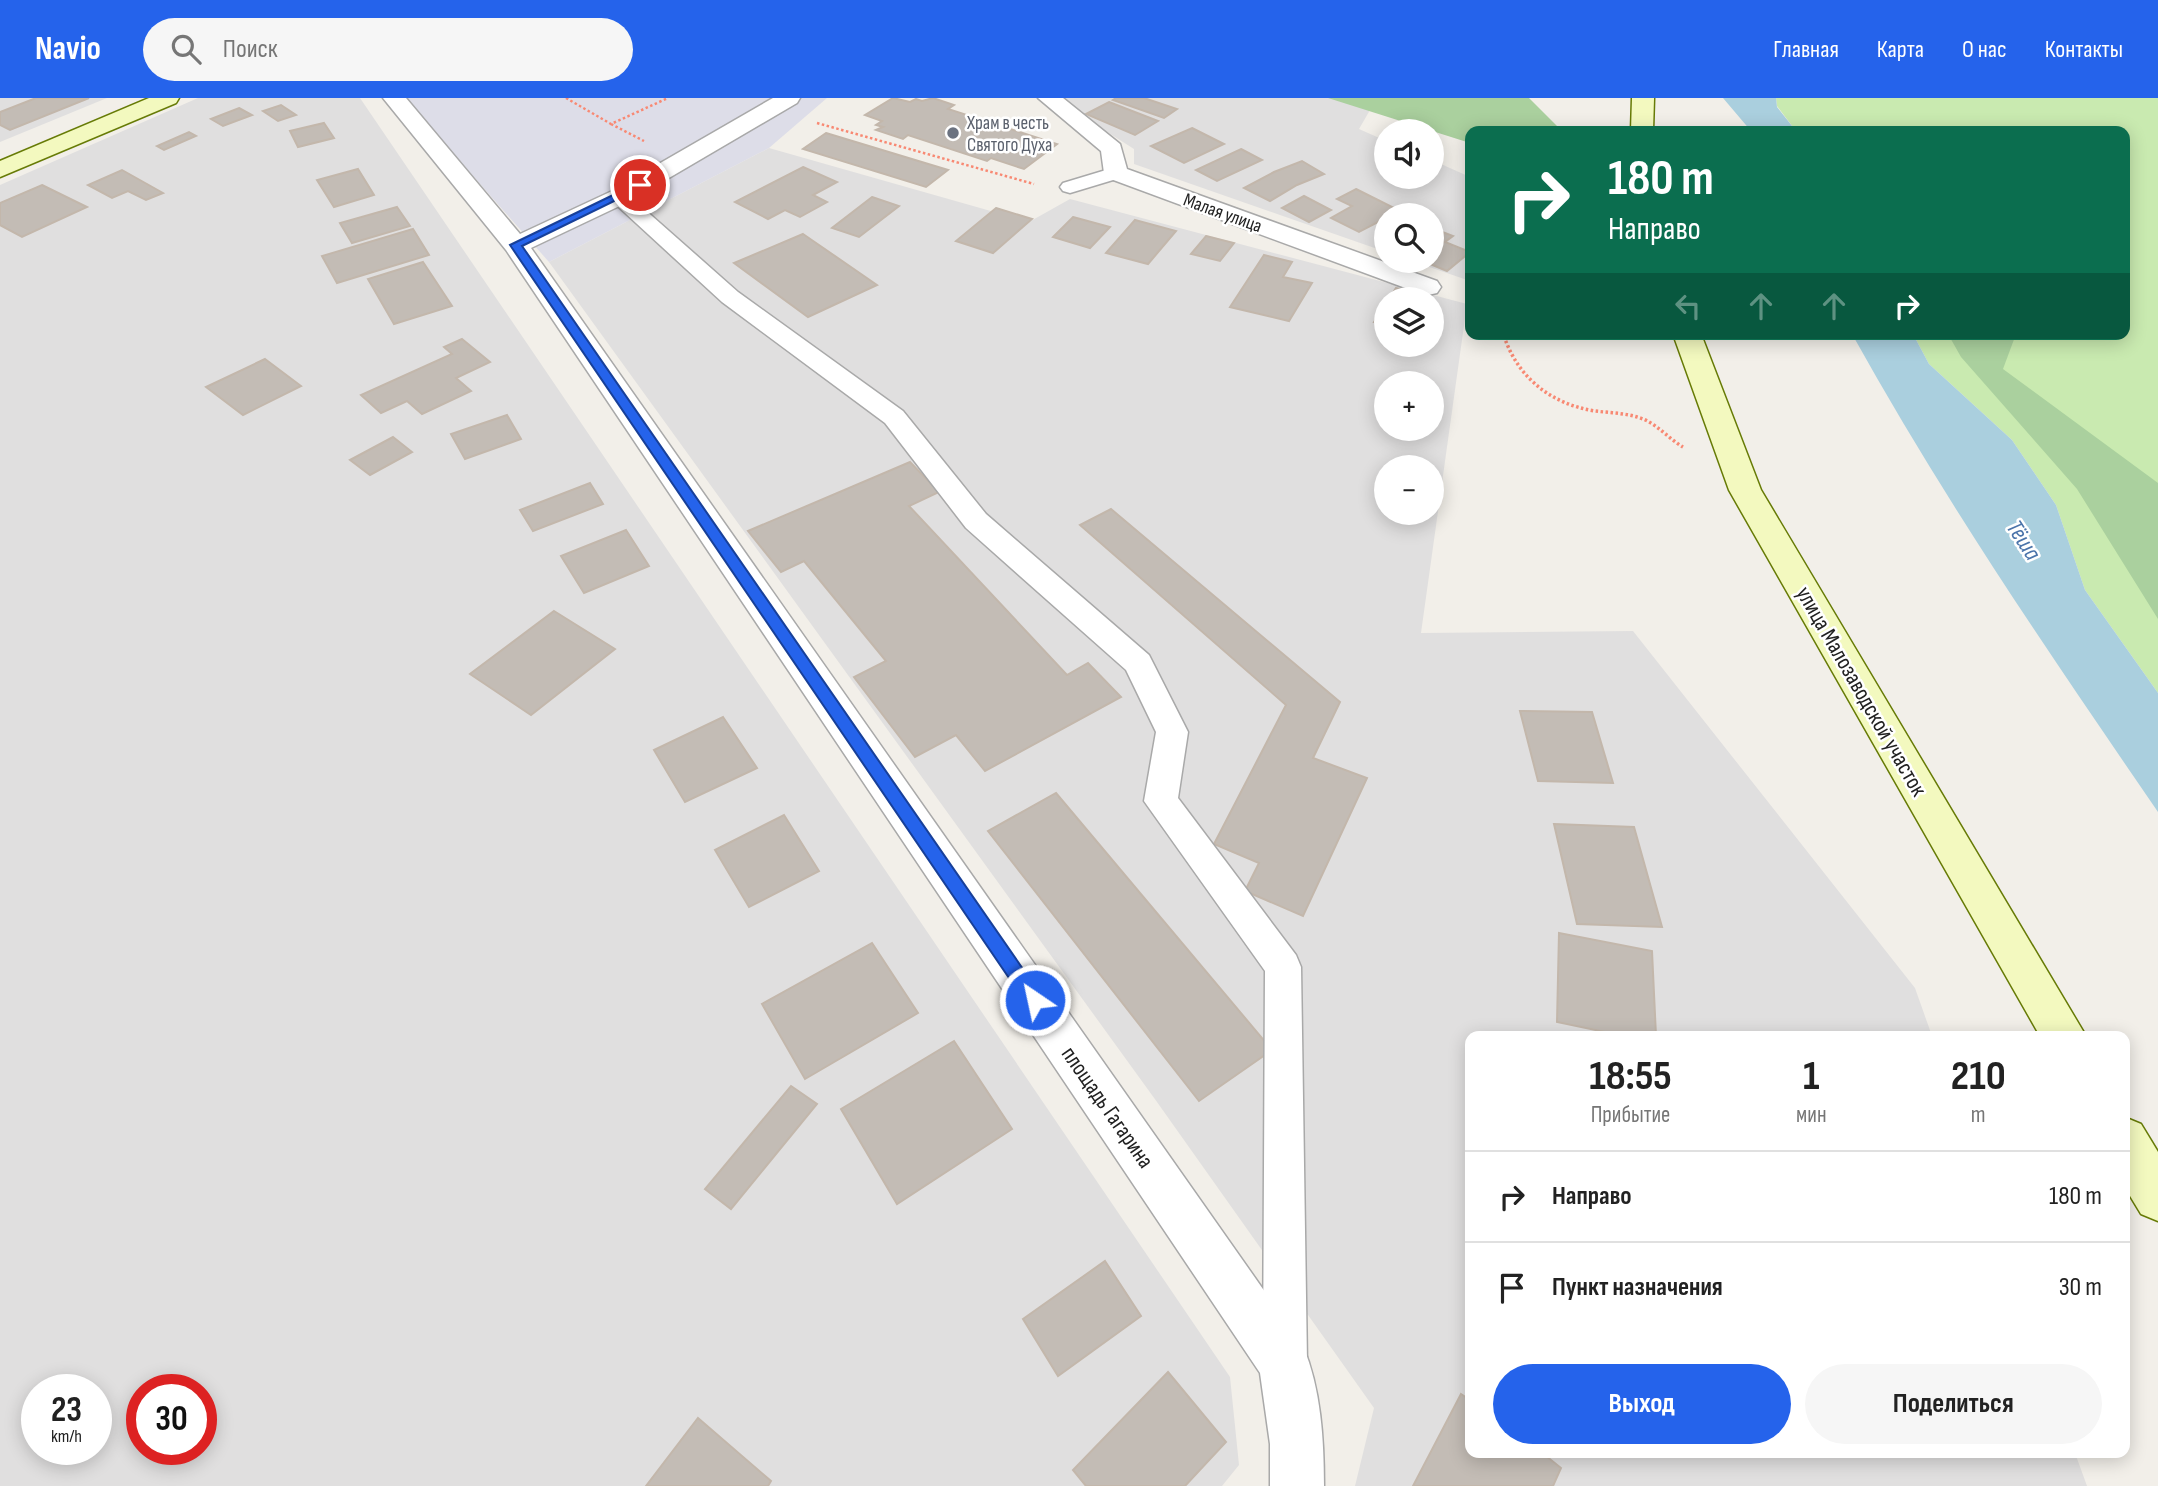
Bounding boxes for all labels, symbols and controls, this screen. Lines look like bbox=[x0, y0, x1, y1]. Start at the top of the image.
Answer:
search box bbox=[143, 18, 633, 81]
text: Navio bbox=[35, 29, 101, 69]
icon: search bbox=[167, 30, 205, 68]
text: Поиск bbox=[223, 34, 278, 65]
text: Главная bbox=[1773, 35, 1839, 64]
text: Карта bbox=[1877, 35, 1924, 64]
text: О нас bbox=[1962, 35, 2007, 64]
text: Контакты bbox=[2045, 35, 2123, 64]
place label: Храм в честь Святого Духа bbox=[966, 112, 1052, 157]
map controls bbox=[1374, 119, 1444, 525]
button: sound bbox=[1374, 119, 1444, 189]
marker: Храм в честь Святого Духа bbox=[945, 125, 961, 141]
text: 180 m bbox=[1608, 150, 1714, 209]
icon: right bbox=[1493, 154, 1584, 245]
pin bbox=[610, 155, 670, 215]
icon: arrive bbox=[621, 166, 659, 204]
street label: Малая улица bbox=[1180, 189, 1265, 238]
button: search bbox=[1374, 203, 1444, 273]
text: Направо bbox=[1608, 210, 1701, 249]
button: layers bbox=[1374, 287, 1444, 357]
icon: left bbox=[1669, 287, 1707, 325]
icon: ahead bbox=[1742, 287, 1780, 325]
icon: ahead bbox=[1815, 287, 1853, 325]
icon: right bbox=[1888, 287, 1926, 325]
button: + bbox=[1374, 371, 1444, 441]
button: − bbox=[1374, 455, 1444, 525]
water label: Тёша bbox=[2000, 515, 2047, 566]
street label: улица Малозаводской участок bbox=[1790, 582, 1933, 802]
position arrow bbox=[998, 963, 1072, 1037]
street label: площадь Гагарина bbox=[1055, 1041, 1159, 1174]
text: 18:55 bbox=[1589, 1051, 1672, 1102]
text: 1 bbox=[1803, 1051, 1820, 1102]
text: 210 bbox=[1951, 1051, 2006, 1102]
text: Прибытие bbox=[1591, 1101, 1670, 1129]
text: мин bbox=[1796, 1101, 1827, 1129]
text: m bbox=[1971, 1101, 1986, 1129]
icon: right bbox=[1493, 1178, 1531, 1216]
text: Направо bbox=[1552, 1181, 1631, 1212]
text: 180 m bbox=[2049, 1181, 2102, 1212]
icon: arrive bbox=[1493, 1269, 1531, 1307]
text: Пункт назначения bbox=[1552, 1272, 1723, 1303]
text: 30 m bbox=[2059, 1272, 2102, 1303]
button: Выход bbox=[1493, 1364, 1791, 1444]
button: Поделиться bbox=[1805, 1364, 2102, 1444]
speed limit sign: 30 bbox=[126, 1374, 217, 1465]
text: 23 bbox=[51, 1389, 82, 1432]
text: km/h bbox=[51, 1426, 82, 1447]

